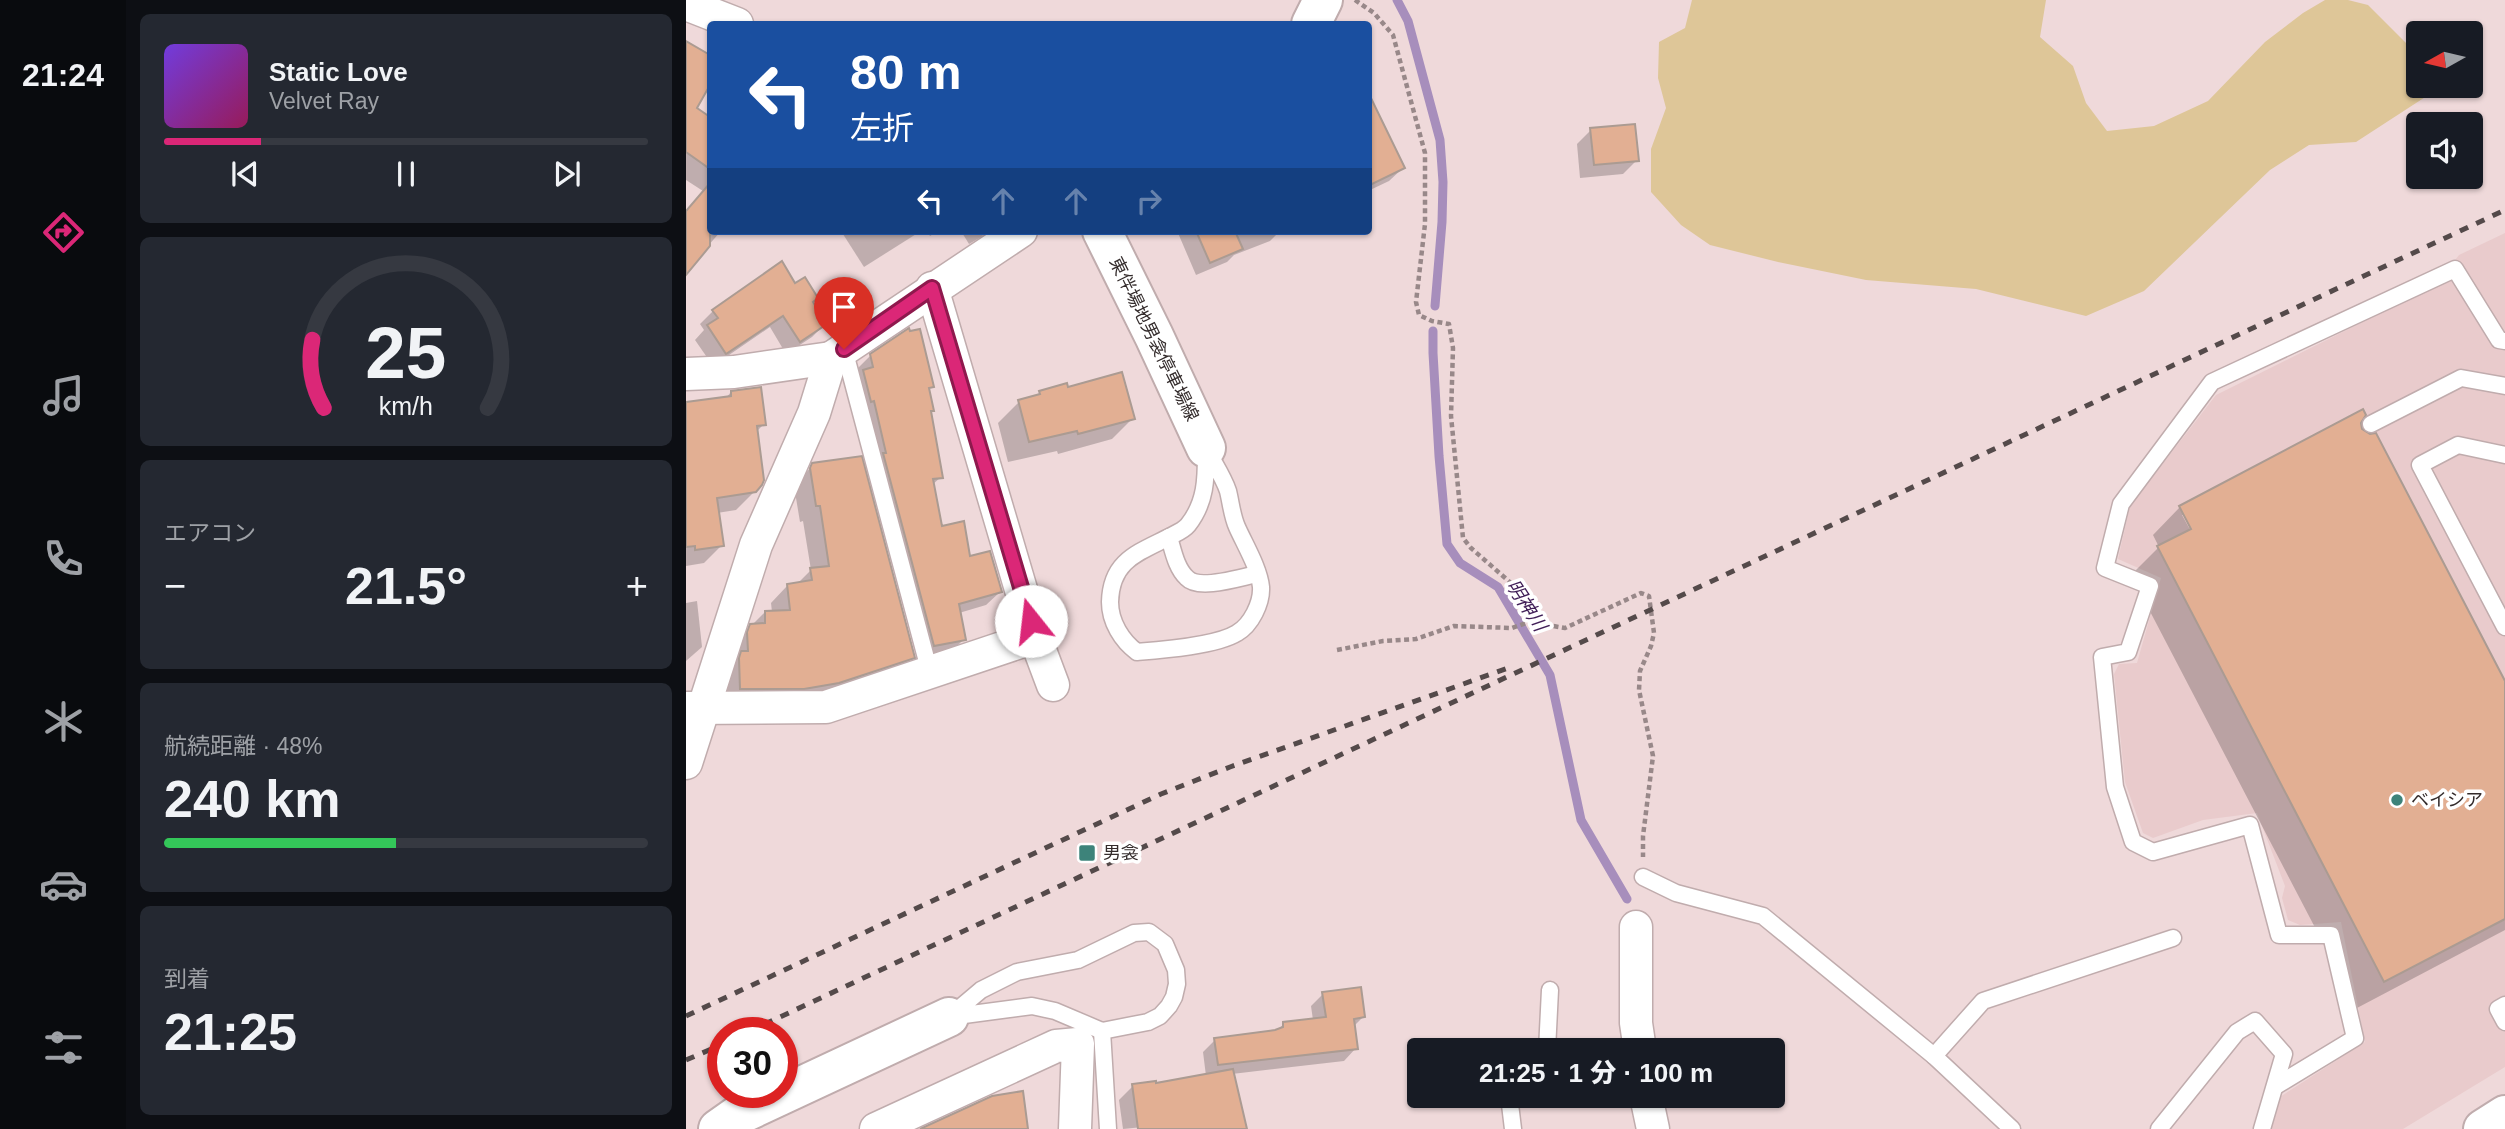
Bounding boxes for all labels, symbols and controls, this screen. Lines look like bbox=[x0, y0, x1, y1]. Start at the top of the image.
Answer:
north arrow bbox=[2406, 21, 2483, 98]
map controls bbox=[2406, 21, 2483, 189]
text: 80 m bbox=[850, 45, 962, 99]
icon: left bbox=[735, 49, 826, 140]
text: 21:24 bbox=[22, 57, 104, 93]
text: Static Love bbox=[269, 57, 408, 87]
text: Velvet Ray bbox=[269, 88, 379, 114]
text: 左折 bbox=[850, 110, 914, 146]
button: sound bbox=[2406, 112, 2483, 189]
icon: previous bbox=[226, 155, 264, 193]
icon: pause bbox=[387, 155, 425, 193]
icon: next bbox=[548, 155, 586, 193]
icon: left bbox=[911, 182, 949, 220]
icon: ahead bbox=[984, 182, 1022, 220]
icon: ahead bbox=[1057, 182, 1095, 220]
icon: right bbox=[1130, 182, 1168, 220]
icon: directions bbox=[39, 208, 88, 257]
street label: 東伴場地男衾停車場線 bbox=[1106, 254, 1202, 424]
pin bbox=[814, 277, 874, 349]
icon: arrive bbox=[825, 288, 863, 326]
text: 25 bbox=[366, 312, 446, 393]
icon: music bbox=[39, 371, 88, 420]
text: km/h bbox=[379, 391, 433, 419]
text: エアコン bbox=[164, 520, 256, 546]
icon: phone bbox=[39, 534, 88, 583]
text: 21.5° bbox=[345, 557, 467, 615]
text: − bbox=[164, 565, 186, 607]
text: + bbox=[626, 565, 648, 607]
water label: 明神川 bbox=[1502, 576, 1552, 637]
position arrow bbox=[994, 584, 1068, 658]
icon: climate bbox=[39, 697, 88, 746]
text: 航続距離 · 48% bbox=[164, 733, 322, 759]
text: 240 km bbox=[164, 770, 340, 828]
place label: ベイシア bbox=[2411, 790, 2483, 810]
marker: ベイシア bbox=[2389, 792, 2405, 808]
marker: 男衾 bbox=[1077, 843, 1097, 863]
place label: 男衾 bbox=[1103, 843, 1139, 863]
icon: car bbox=[39, 860, 88, 909]
text: 到着 bbox=[164, 966, 210, 992]
text: 21:25 bbox=[164, 1003, 297, 1061]
speed limit sign: 30 bbox=[707, 1017, 798, 1108]
icon: filters bbox=[39, 1023, 88, 1072]
text: 21:25 · 1 分 · 100 m bbox=[1479, 1058, 1713, 1088]

